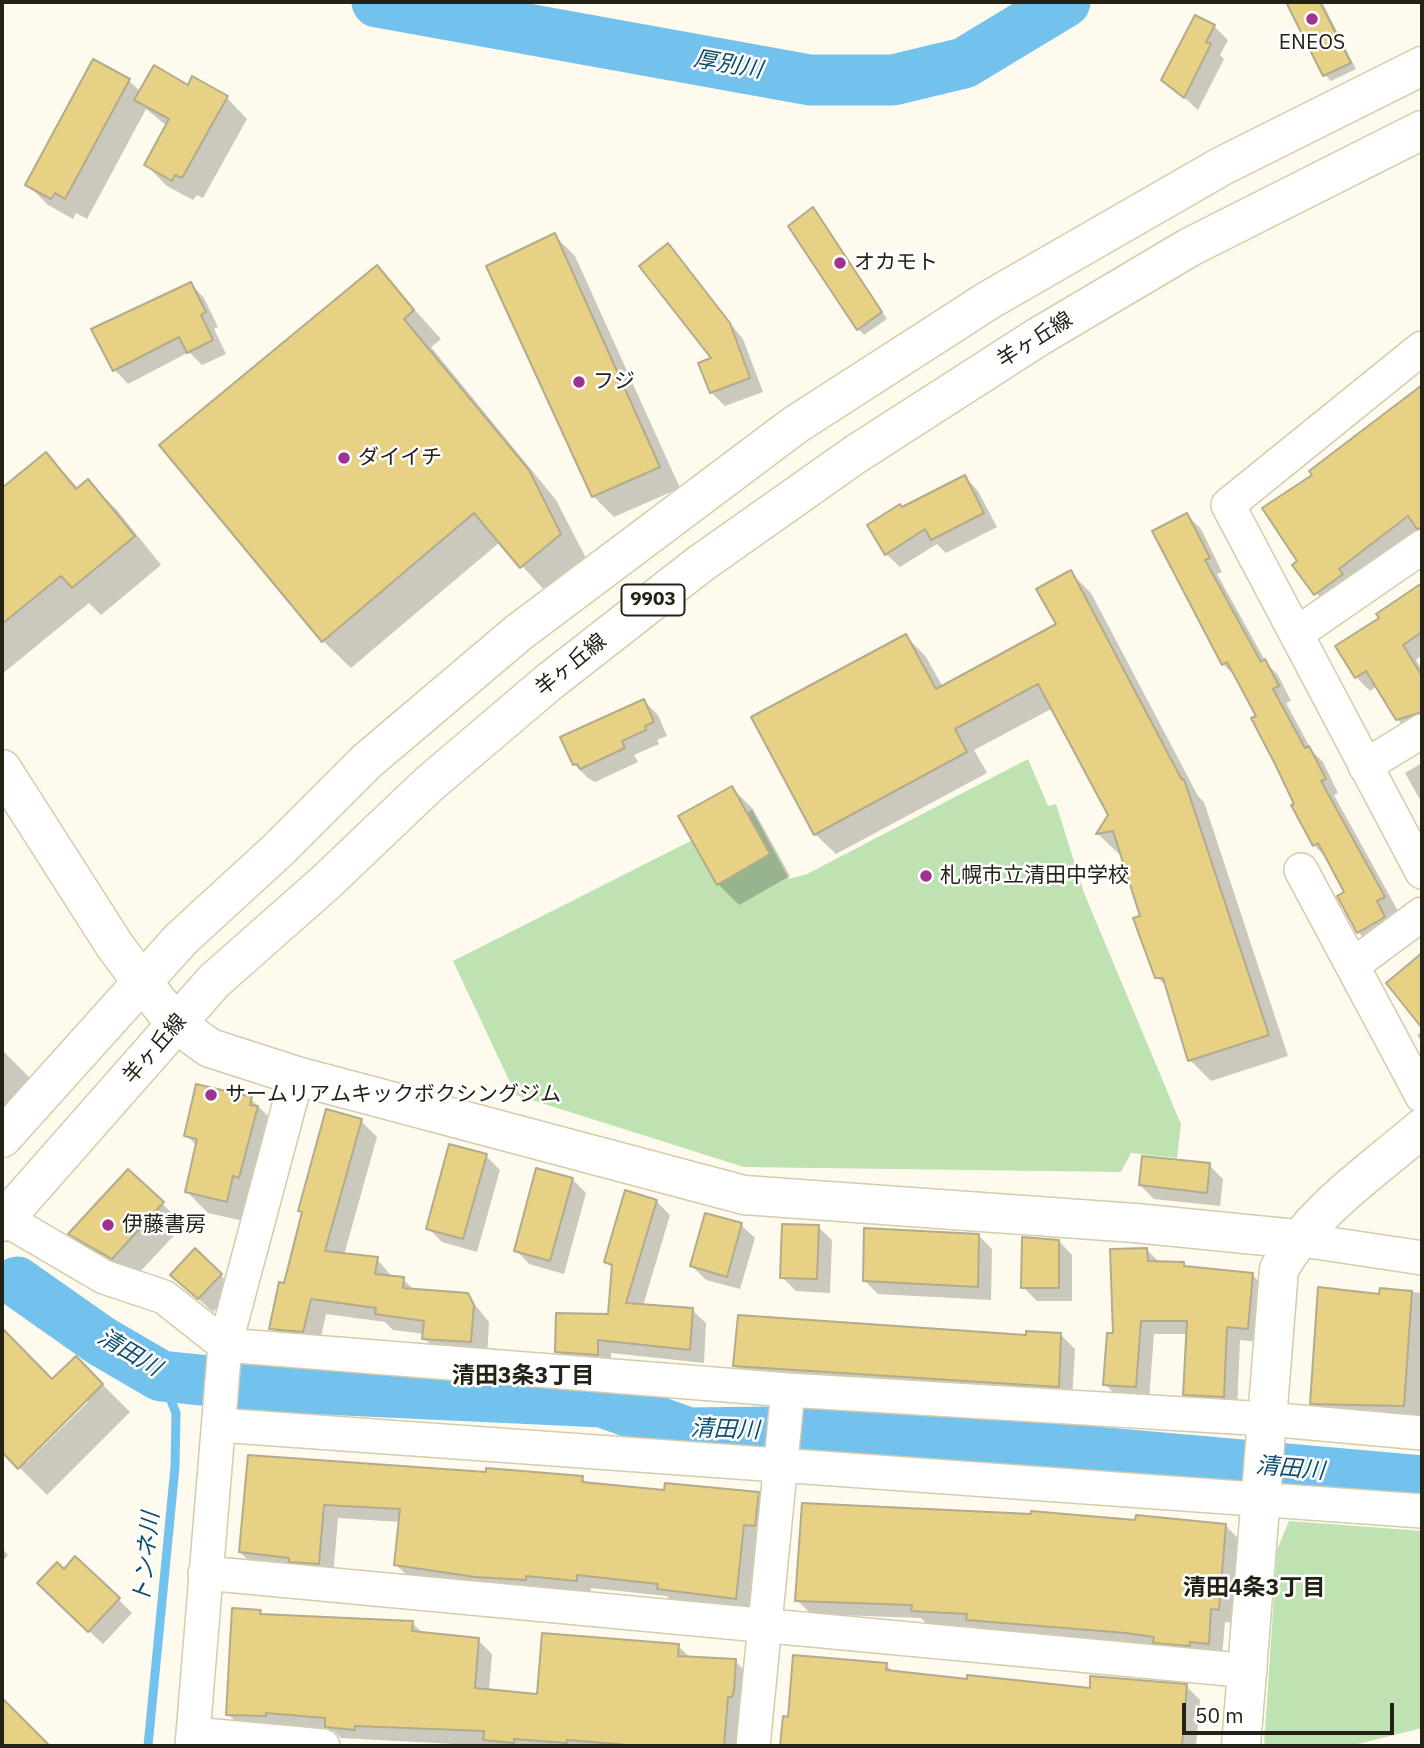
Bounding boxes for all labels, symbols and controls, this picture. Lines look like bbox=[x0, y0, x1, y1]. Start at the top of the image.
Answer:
marker: ENEOS bbox=[1304, 11, 1320, 27]
place label: ENEOS bbox=[1279, 30, 1345, 56]
water label: 厚別川 bbox=[692, 45, 764, 85]
place label: オカモト bbox=[854, 250, 938, 276]
marker: オカモト bbox=[832, 255, 848, 271]
street label: 羊ヶ丘線 bbox=[993, 307, 1077, 373]
place label: フジ bbox=[593, 369, 635, 395]
marker: フジ bbox=[571, 374, 587, 390]
place label: ダイイチ bbox=[358, 445, 442, 471]
marker: ダイイチ bbox=[336, 450, 352, 466]
road number: 9903 bbox=[622, 584, 684, 615]
street label: 羊ヶ丘線 bbox=[530, 629, 612, 701]
place label: 札幌市立清田中学校 bbox=[940, 863, 1129, 889]
marker: 札幌市立清田中学校 bbox=[918, 868, 934, 884]
street label: 羊ヶ丘線 bbox=[118, 1009, 192, 1089]
place label: サームリアムキックボクシングジム bbox=[225, 1082, 561, 1108]
marker: サームリアムキックボクシングジム bbox=[203, 1087, 219, 1103]
place label: 伊藤書房 bbox=[122, 1212, 206, 1238]
marker: 伊藤書房 bbox=[100, 1217, 116, 1233]
water label: 清田川 bbox=[92, 1323, 166, 1383]
district label: 清田3条3丁目 bbox=[452, 1362, 594, 1390]
water label: 清田川 bbox=[690, 1415, 760, 1445]
water label: 清田川 bbox=[1254, 1452, 1326, 1486]
water label: トンネ川 bbox=[128, 1511, 166, 1605]
district label: 清田4条3丁目 bbox=[1183, 1574, 1325, 1602]
scale bar bbox=[1186, 1688, 1398, 1732]
text: 50 m bbox=[1195, 1701, 1244, 1729]

